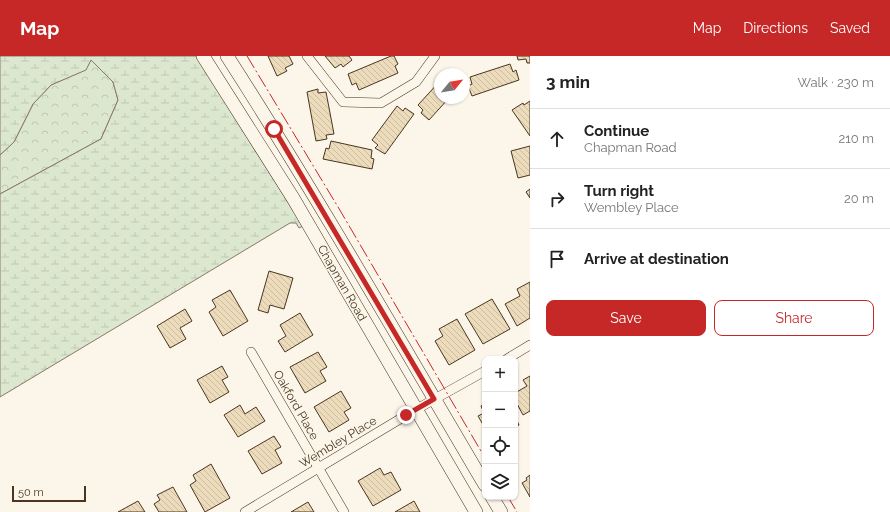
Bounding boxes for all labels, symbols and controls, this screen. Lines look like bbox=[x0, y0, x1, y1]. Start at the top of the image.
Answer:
text: Map bbox=[20, 17, 59, 39]
text: Map bbox=[693, 20, 721, 36]
text: Directions bbox=[743, 20, 808, 36]
text: Saved bbox=[830, 20, 870, 36]
north arrow bbox=[434, 68, 470, 104]
text: 3 min bbox=[546, 72, 590, 92]
text: Walk · 230 m bbox=[798, 75, 874, 90]
route start bbox=[265, 120, 283, 138]
text: Continue bbox=[584, 122, 649, 140]
icon: ahead bbox=[546, 128, 568, 150]
text: 210 m bbox=[838, 131, 874, 146]
text: Chapman Road bbox=[584, 140, 677, 155]
text: Turn right bbox=[584, 182, 654, 200]
icon: right bbox=[546, 188, 568, 210]
text: 20 m bbox=[844, 191, 874, 206]
text: Wembley Place bbox=[584, 200, 679, 215]
street label: Chapman Road bbox=[315, 242, 369, 324]
icon: arrive bbox=[546, 248, 568, 270]
text: Arrive at destination bbox=[584, 250, 729, 268]
button: Save bbox=[546, 300, 706, 336]
button: Share bbox=[714, 300, 874, 336]
map controls bbox=[482, 356, 518, 500]
button: + bbox=[482, 356, 518, 392]
street label: Oakford Place bbox=[270, 368, 322, 442]
button: − bbox=[482, 392, 518, 428]
route end bbox=[397, 406, 415, 424]
street label: Wembley Place bbox=[297, 413, 379, 471]
button: locate bbox=[482, 428, 518, 464]
button: layers bbox=[482, 464, 518, 500]
scale bar bbox=[12, 484, 86, 503]
text: 50 m bbox=[18, 486, 44, 499]

